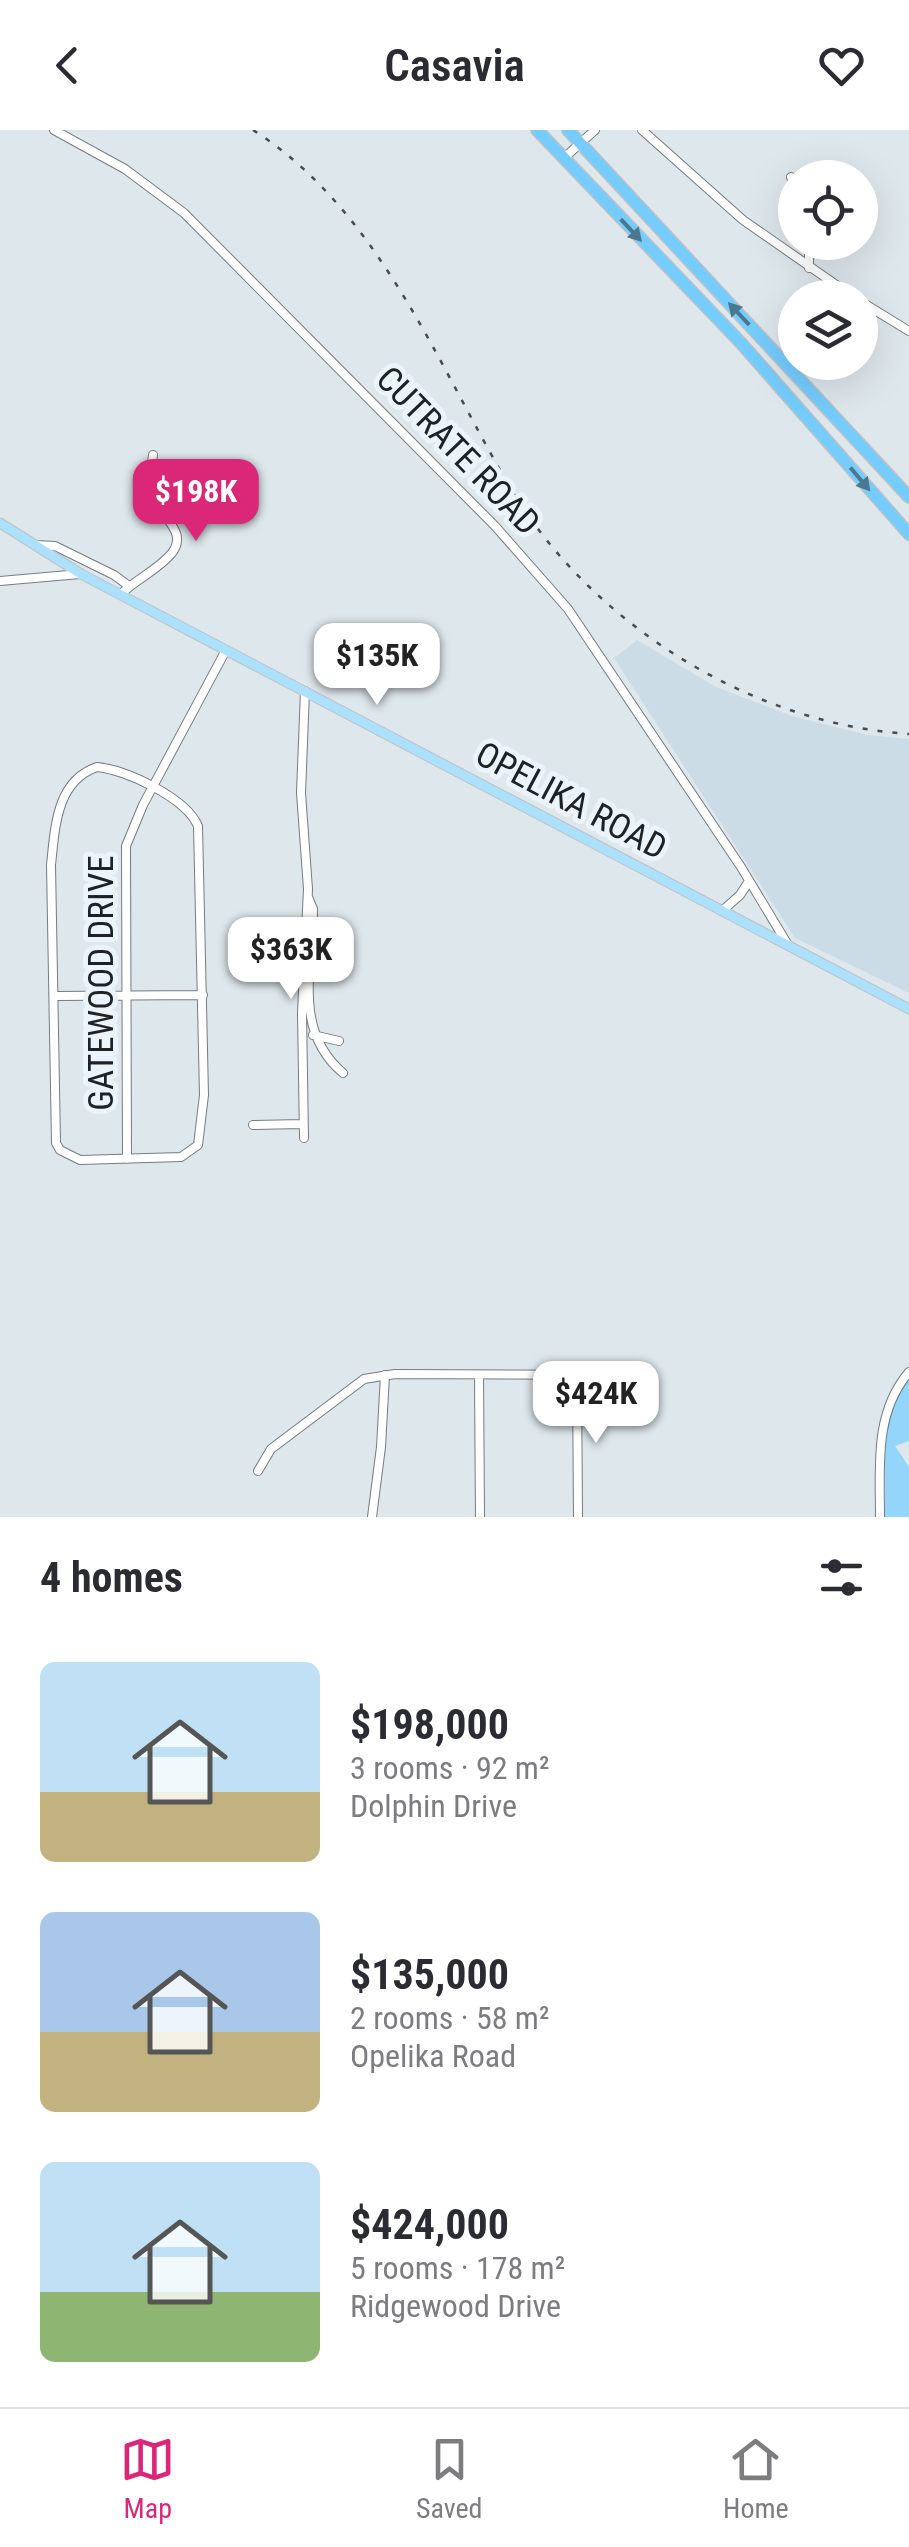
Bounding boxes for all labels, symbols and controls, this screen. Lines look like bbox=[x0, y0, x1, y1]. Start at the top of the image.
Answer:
icon: back bbox=[40, 38, 95, 93]
icon: heart bbox=[814, 38, 869, 93]
text: Casavia bbox=[384, 39, 525, 92]
map controls bbox=[778, 160, 878, 380]
button: locate bbox=[778, 160, 878, 260]
one-way arrow bbox=[619, 217, 642, 241]
button: layers bbox=[778, 280, 878, 380]
one-way arrow bbox=[728, 302, 750, 327]
street label: CUTRATE ROAD bbox=[368, 359, 548, 543]
pin: $198K bbox=[126, 459, 266, 544]
one-way arrow bbox=[849, 467, 870, 492]
text: $198K bbox=[155, 472, 237, 510]
pin: $135K bbox=[307, 623, 447, 708]
text: $135K bbox=[336, 636, 418, 674]
street label: OPELIKA ROAD bbox=[469, 734, 673, 868]
street label: GATEWOOD DRIVE bbox=[81, 855, 122, 1111]
pin: $363K bbox=[221, 917, 361, 1002]
text: $363K bbox=[250, 930, 332, 968]
pin: $424K bbox=[526, 1361, 666, 1446]
text: $424K bbox=[555, 1374, 637, 1412]
icon: filters bbox=[814, 1550, 869, 1605]
text: 4 homes bbox=[40, 1553, 183, 1602]
text: $198,000 bbox=[350, 1700, 509, 1749]
icon: home bbox=[120, 1702, 240, 1822]
text: 3 rooms · 92 m² bbox=[350, 1749, 549, 1787]
text: Dolphin Drive bbox=[350, 1787, 517, 1825]
text: $135,000 bbox=[350, 1950, 509, 1999]
icon: home bbox=[120, 1952, 240, 2072]
text: 2 rooms · 58 m² bbox=[350, 1999, 549, 2037]
text: Opelika Road bbox=[350, 2037, 516, 2075]
text: $424,000 bbox=[350, 2200, 509, 2249]
icon: home bbox=[120, 2202, 240, 2322]
text: 5 rooms · 178 m² bbox=[350, 2249, 565, 2287]
text: Ridgewood Drive bbox=[350, 2287, 561, 2325]
tab: Map bbox=[120, 2432, 175, 2525]
tab: Saved bbox=[416, 2432, 482, 2525]
tab: Home bbox=[723, 2432, 789, 2525]

